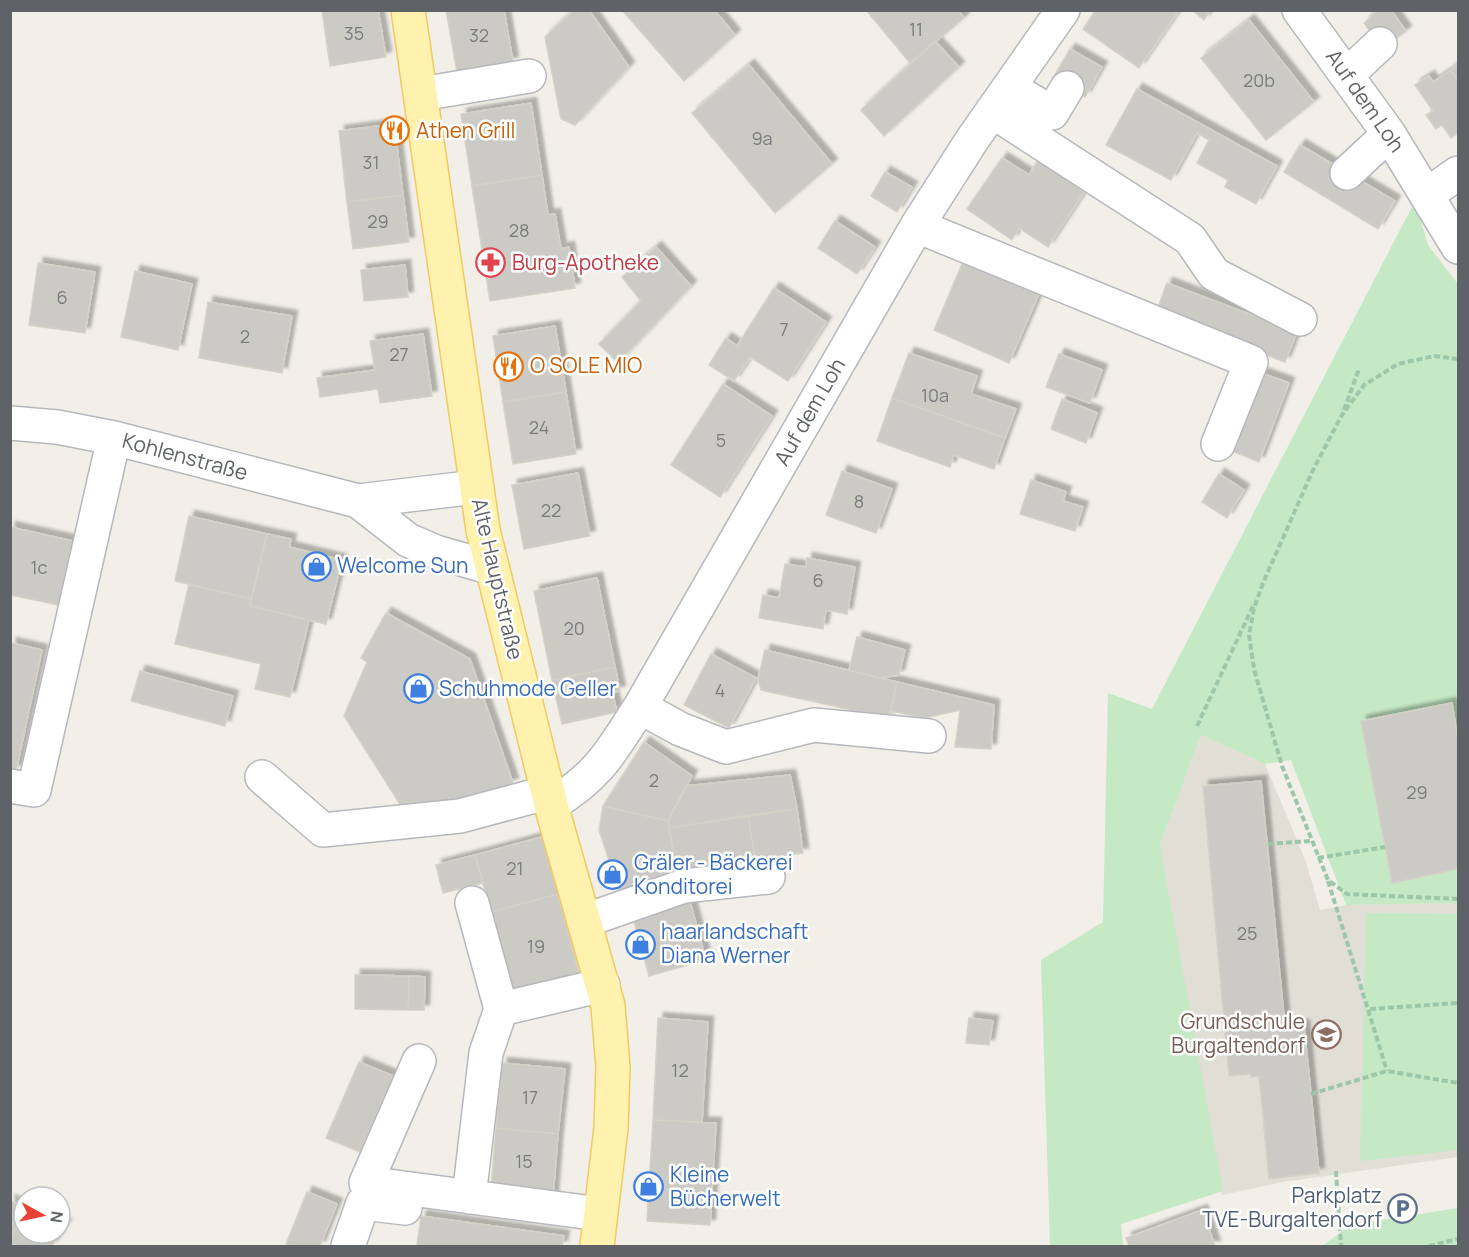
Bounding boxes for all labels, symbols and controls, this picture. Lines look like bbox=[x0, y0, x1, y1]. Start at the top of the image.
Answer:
house number: 11 bbox=[909, 17, 923, 41]
house number: 35 bbox=[344, 21, 364, 45]
house number: 32 bbox=[469, 23, 489, 47]
street label: Auf dem Loh bbox=[1320, 43, 1412, 157]
house number: 20b bbox=[1243, 68, 1275, 92]
restaurant icon: Athen Grill bbox=[379, 115, 411, 147]
place label: Athen Grill bbox=[416, 116, 516, 144]
house number: 9a bbox=[751, 126, 773, 150]
house number: 31 bbox=[363, 150, 379, 174]
house number: 29 bbox=[367, 209, 389, 233]
house number: 28 bbox=[509, 218, 529, 242]
pharmacy icon: Burg-Apotheke bbox=[475, 247, 507, 279]
place label: Burg-Apotheke bbox=[512, 248, 659, 276]
house number: 6 bbox=[56, 285, 68, 309]
house number: 7 bbox=[779, 317, 789, 341]
house number: 2 bbox=[240, 324, 250, 348]
house number: 27 bbox=[389, 342, 409, 366]
restaurant icon: O SOLE MIO bbox=[493, 350, 525, 382]
place label: O SOLE MIO bbox=[530, 351, 642, 379]
street label: Auf dem Loh bbox=[767, 353, 851, 470]
house number: 10a bbox=[921, 383, 949, 407]
house number: 24 bbox=[529, 415, 549, 439]
street label: Kohlenstraße bbox=[119, 426, 251, 486]
house number: 5 bbox=[716, 428, 726, 452]
house number: 8 bbox=[854, 489, 864, 513]
street label: Alte Hauptstraße bbox=[466, 495, 530, 662]
house number: 22 bbox=[541, 498, 561, 522]
shop icon: Welcome Sun bbox=[300, 550, 332, 582]
place label: Welcome Sun bbox=[337, 551, 468, 579]
house number: 1c bbox=[31, 555, 48, 579]
house number: 6 bbox=[812, 568, 824, 592]
house number: 20 bbox=[563, 616, 585, 640]
shop icon: Schuhmode Geller bbox=[402, 673, 434, 705]
place label: Schuhmode Geller bbox=[439, 674, 617, 702]
house number: 4 bbox=[715, 678, 725, 702]
house number: 2 bbox=[649, 768, 659, 792]
house number: 29 bbox=[1406, 780, 1428, 804]
place label: Gräler - Bäckerei Konditorei bbox=[634, 848, 793, 900]
house number: 21 bbox=[506, 856, 524, 880]
shop icon: Gräler - Bäckerei Konditorei bbox=[597, 859, 629, 891]
place label: haarlandschaft Diana Werner bbox=[661, 917, 808, 969]
house number: 25 bbox=[1237, 921, 1257, 945]
shop icon: haarlandschaft Diana Werner bbox=[624, 928, 656, 960]
house number: 19 bbox=[527, 934, 545, 958]
place label: Grundschule Burgaltendorf bbox=[1171, 1007, 1306, 1059]
school or university icon: Grundschule Burgaltendorf bbox=[1310, 1018, 1342, 1050]
house number: 12 bbox=[671, 1058, 689, 1082]
house number: 17 bbox=[522, 1085, 538, 1109]
house number: 15 bbox=[515, 1149, 533, 1173]
place label: Kleine Bücherwelt bbox=[670, 1160, 781, 1212]
shop icon: Kleine Bücherwelt bbox=[633, 1171, 665, 1203]
place label: Parkplatz TVE-Burgaltendorf bbox=[1202, 1181, 1383, 1233]
north arrow bbox=[12, 1185, 72, 1245]
parking icon: Parkplatz TVE-Burgaltendorf bbox=[1387, 1192, 1419, 1224]
text: N bbox=[45, 1210, 69, 1224]

